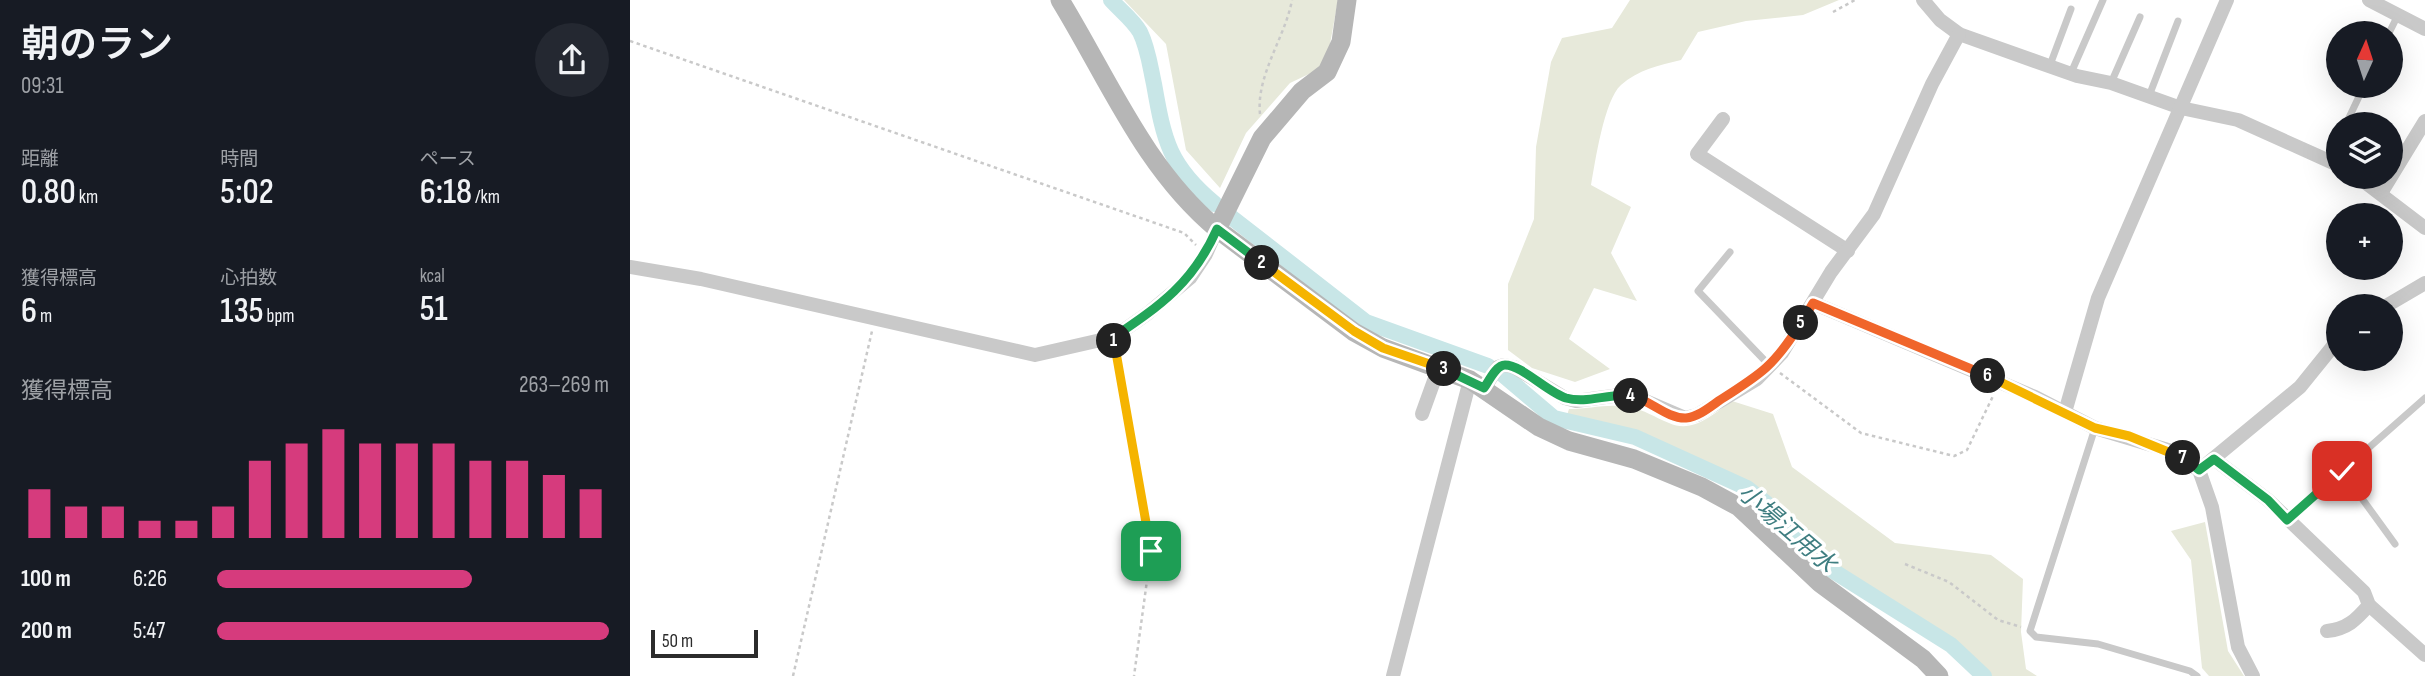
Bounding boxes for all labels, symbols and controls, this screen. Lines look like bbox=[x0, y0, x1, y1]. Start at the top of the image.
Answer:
north arrow bbox=[2326, 21, 2403, 98]
map controls bbox=[2326, 21, 2403, 371]
text: 朝のラン bbox=[21, 23, 173, 68]
button: share bbox=[535, 23, 609, 97]
text: 09:31 bbox=[21, 72, 63, 100]
button: layers bbox=[2326, 112, 2403, 189]
text: 距離 bbox=[21, 148, 59, 171]
text: 時間 bbox=[220, 148, 258, 171]
text: ペース bbox=[420, 148, 476, 171]
text: 0.80 bbox=[21, 171, 76, 214]
text: 5:02 bbox=[220, 171, 274, 214]
text: 6:18 bbox=[420, 171, 472, 214]
text: km bbox=[76, 186, 98, 209]
text: /km bbox=[472, 186, 500, 209]
button: + bbox=[2326, 203, 2403, 280]
pin: 2 bbox=[1244, 246, 1280, 280]
text: 2 bbox=[1257, 251, 1266, 274]
text: kcal bbox=[420, 265, 445, 288]
text: 獲得標高 bbox=[21, 267, 97, 290]
text: 心拍数 bbox=[220, 267, 277, 290]
text: 51 bbox=[420, 288, 448, 331]
text: 6 bbox=[21, 290, 37, 333]
text: 135 bbox=[220, 290, 263, 333]
button: − bbox=[2326, 294, 2403, 371]
text: m bbox=[37, 305, 52, 328]
text: bpm bbox=[263, 305, 294, 328]
pin: 5 bbox=[1784, 306, 1818, 340]
text: 5 bbox=[1796, 311, 1805, 334]
pin: 1 bbox=[1096, 324, 1132, 358]
text: 1 bbox=[1110, 329, 1117, 352]
pin: 3 bbox=[1426, 352, 1462, 386]
text: 3 bbox=[1439, 357, 1448, 380]
pin: 6 bbox=[1970, 358, 2006, 394]
text: 6 bbox=[1983, 364, 1992, 387]
text: 263–269 m bbox=[519, 371, 609, 399]
text: 獲得標高 bbox=[21, 377, 113, 405]
pin: 4 bbox=[1614, 378, 1648, 414]
text: 4 bbox=[1626, 384, 1635, 407]
pin: 7 bbox=[2166, 440, 2200, 476]
pin bbox=[2312, 441, 2372, 501]
text: 7 bbox=[2178, 446, 2187, 469]
icon: check bbox=[2323, 452, 2361, 490]
water label: 小場江用水 bbox=[1732, 478, 1844, 581]
pin bbox=[1121, 521, 1181, 581]
icon: arrive bbox=[1132, 532, 1170, 570]
text: 100 m bbox=[21, 565, 71, 593]
text: 6:26 bbox=[133, 565, 167, 593]
text: 200 m bbox=[21, 617, 72, 645]
text: 5:47 bbox=[133, 617, 165, 645]
scale bar bbox=[651, 627, 758, 659]
text: 50 m bbox=[662, 630, 693, 653]

